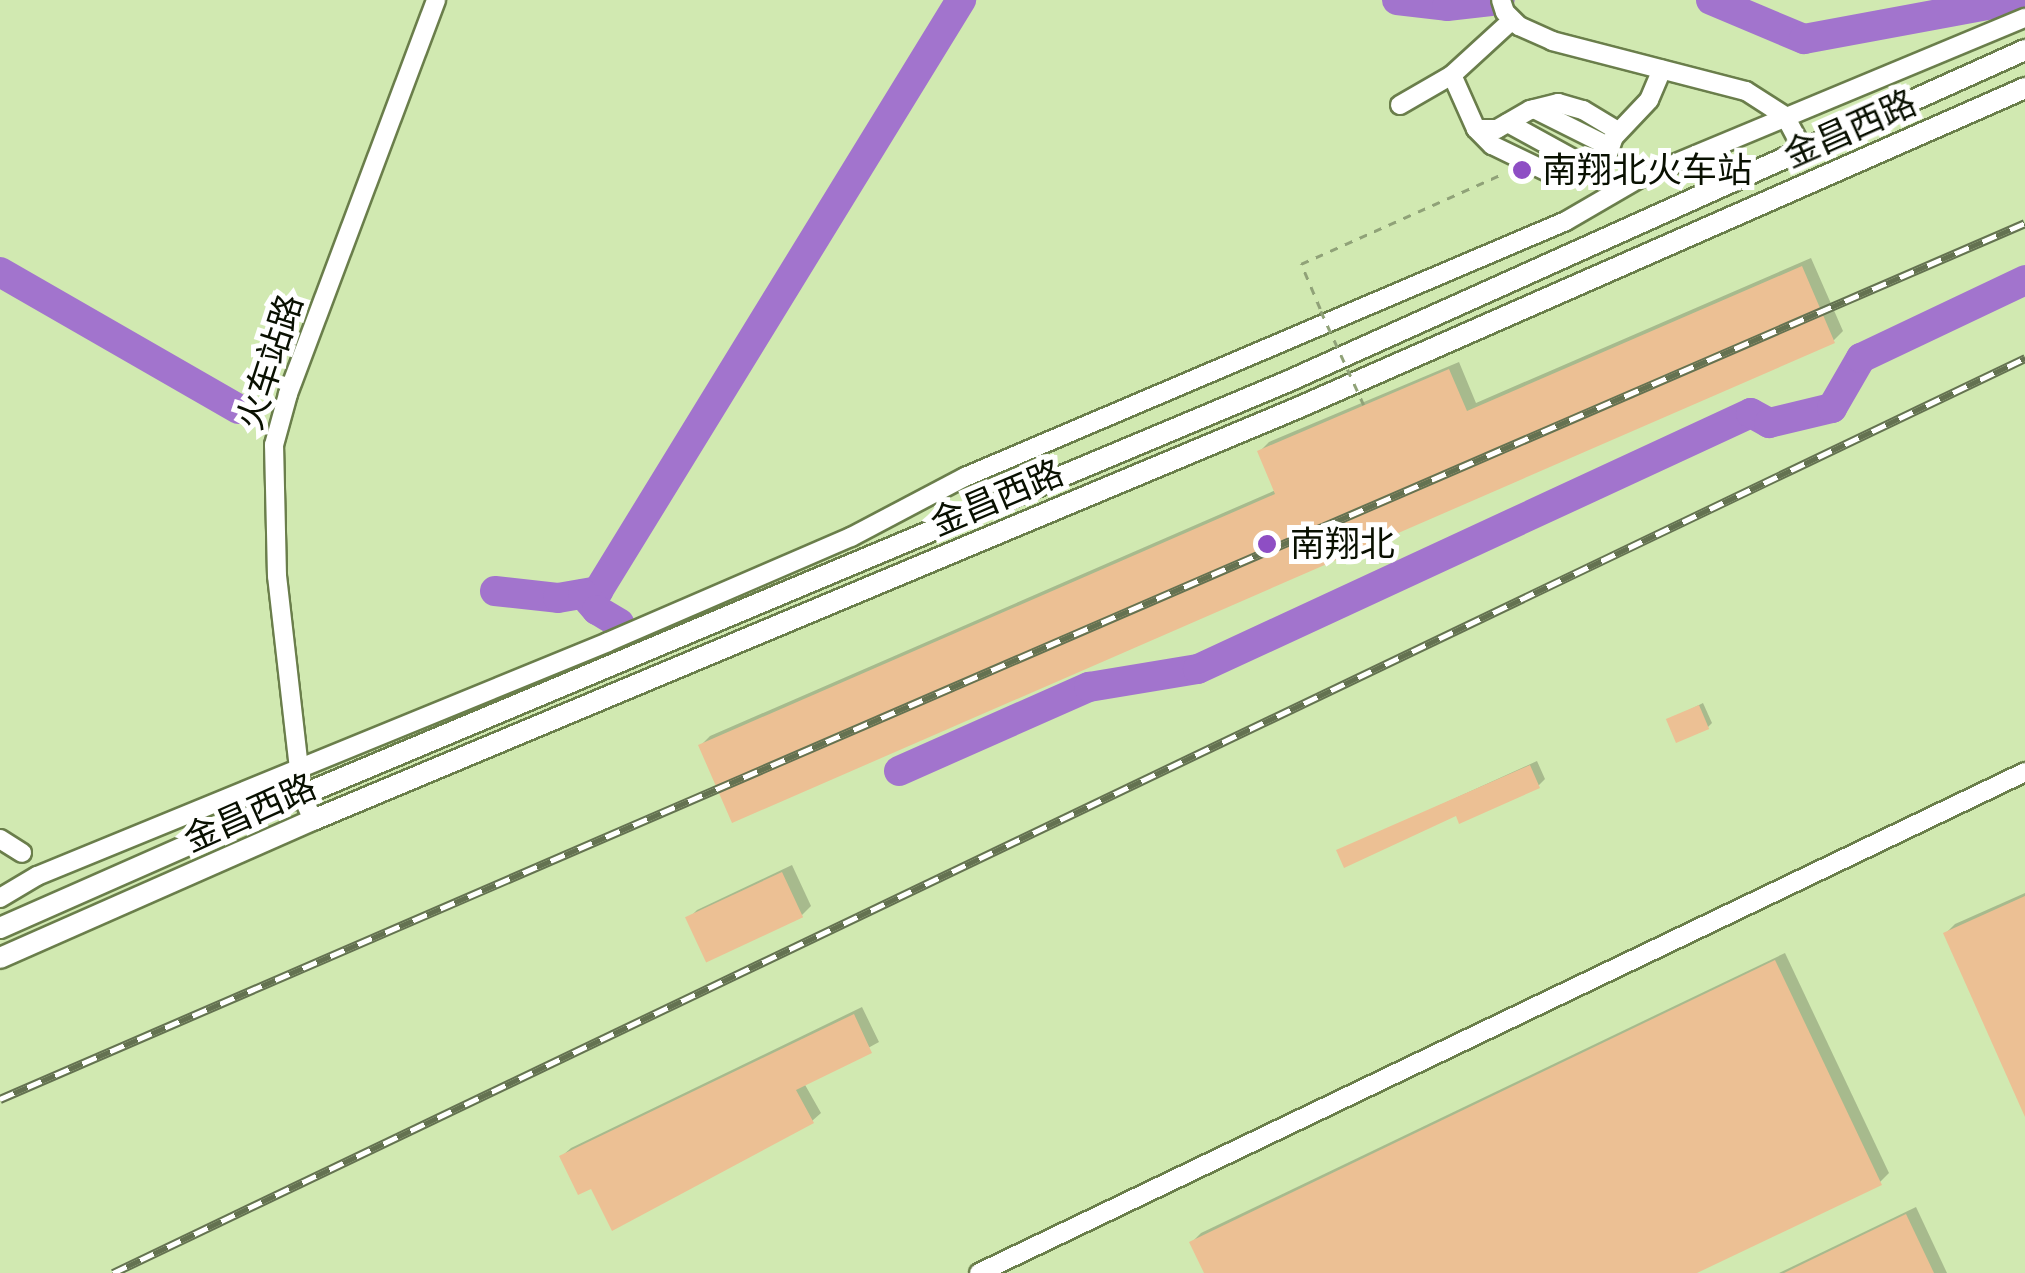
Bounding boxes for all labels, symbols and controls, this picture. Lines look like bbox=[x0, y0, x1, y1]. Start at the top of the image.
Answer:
street label: 金昌西路 bbox=[1778, 81, 1922, 177]
place label: 南翔北火车站 bbox=[1542, 149, 1752, 191]
marker: 南翔北火车站 bbox=[1511, 159, 1533, 181]
street label: 火车站路 bbox=[228, 289, 312, 435]
street label: 金昌西路 bbox=[924, 451, 1070, 545]
place label: 南翔北 bbox=[1290, 523, 1395, 565]
marker: 南翔北 bbox=[1254, 531, 1280, 557]
street label: 金昌西路 bbox=[178, 765, 322, 861]

